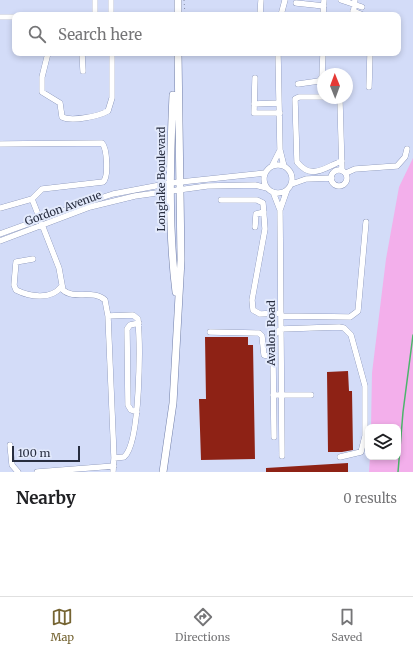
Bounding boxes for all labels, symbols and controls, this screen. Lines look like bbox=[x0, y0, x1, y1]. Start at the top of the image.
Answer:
search box bbox=[12, 12, 401, 56]
icon: search bbox=[26, 23, 48, 45]
text: Search here bbox=[58, 25, 142, 44]
north arrow bbox=[317, 68, 353, 104]
street label: Longlake Boulevard bbox=[154, 126, 168, 231]
street label: Gordon Avenue bbox=[23, 188, 104, 228]
street label: Avalon Road bbox=[264, 300, 278, 367]
map controls bbox=[365, 424, 401, 460]
button: layers bbox=[365, 424, 401, 460]
scale bar bbox=[12, 444, 80, 463]
text: 100 m bbox=[18, 446, 50, 460]
text: Nearby bbox=[16, 487, 76, 509]
text: 0 results bbox=[343, 490, 397, 507]
tab: Map bbox=[51, 606, 74, 644]
tab: Directions bbox=[175, 606, 230, 644]
tab: Saved bbox=[331, 606, 362, 644]

